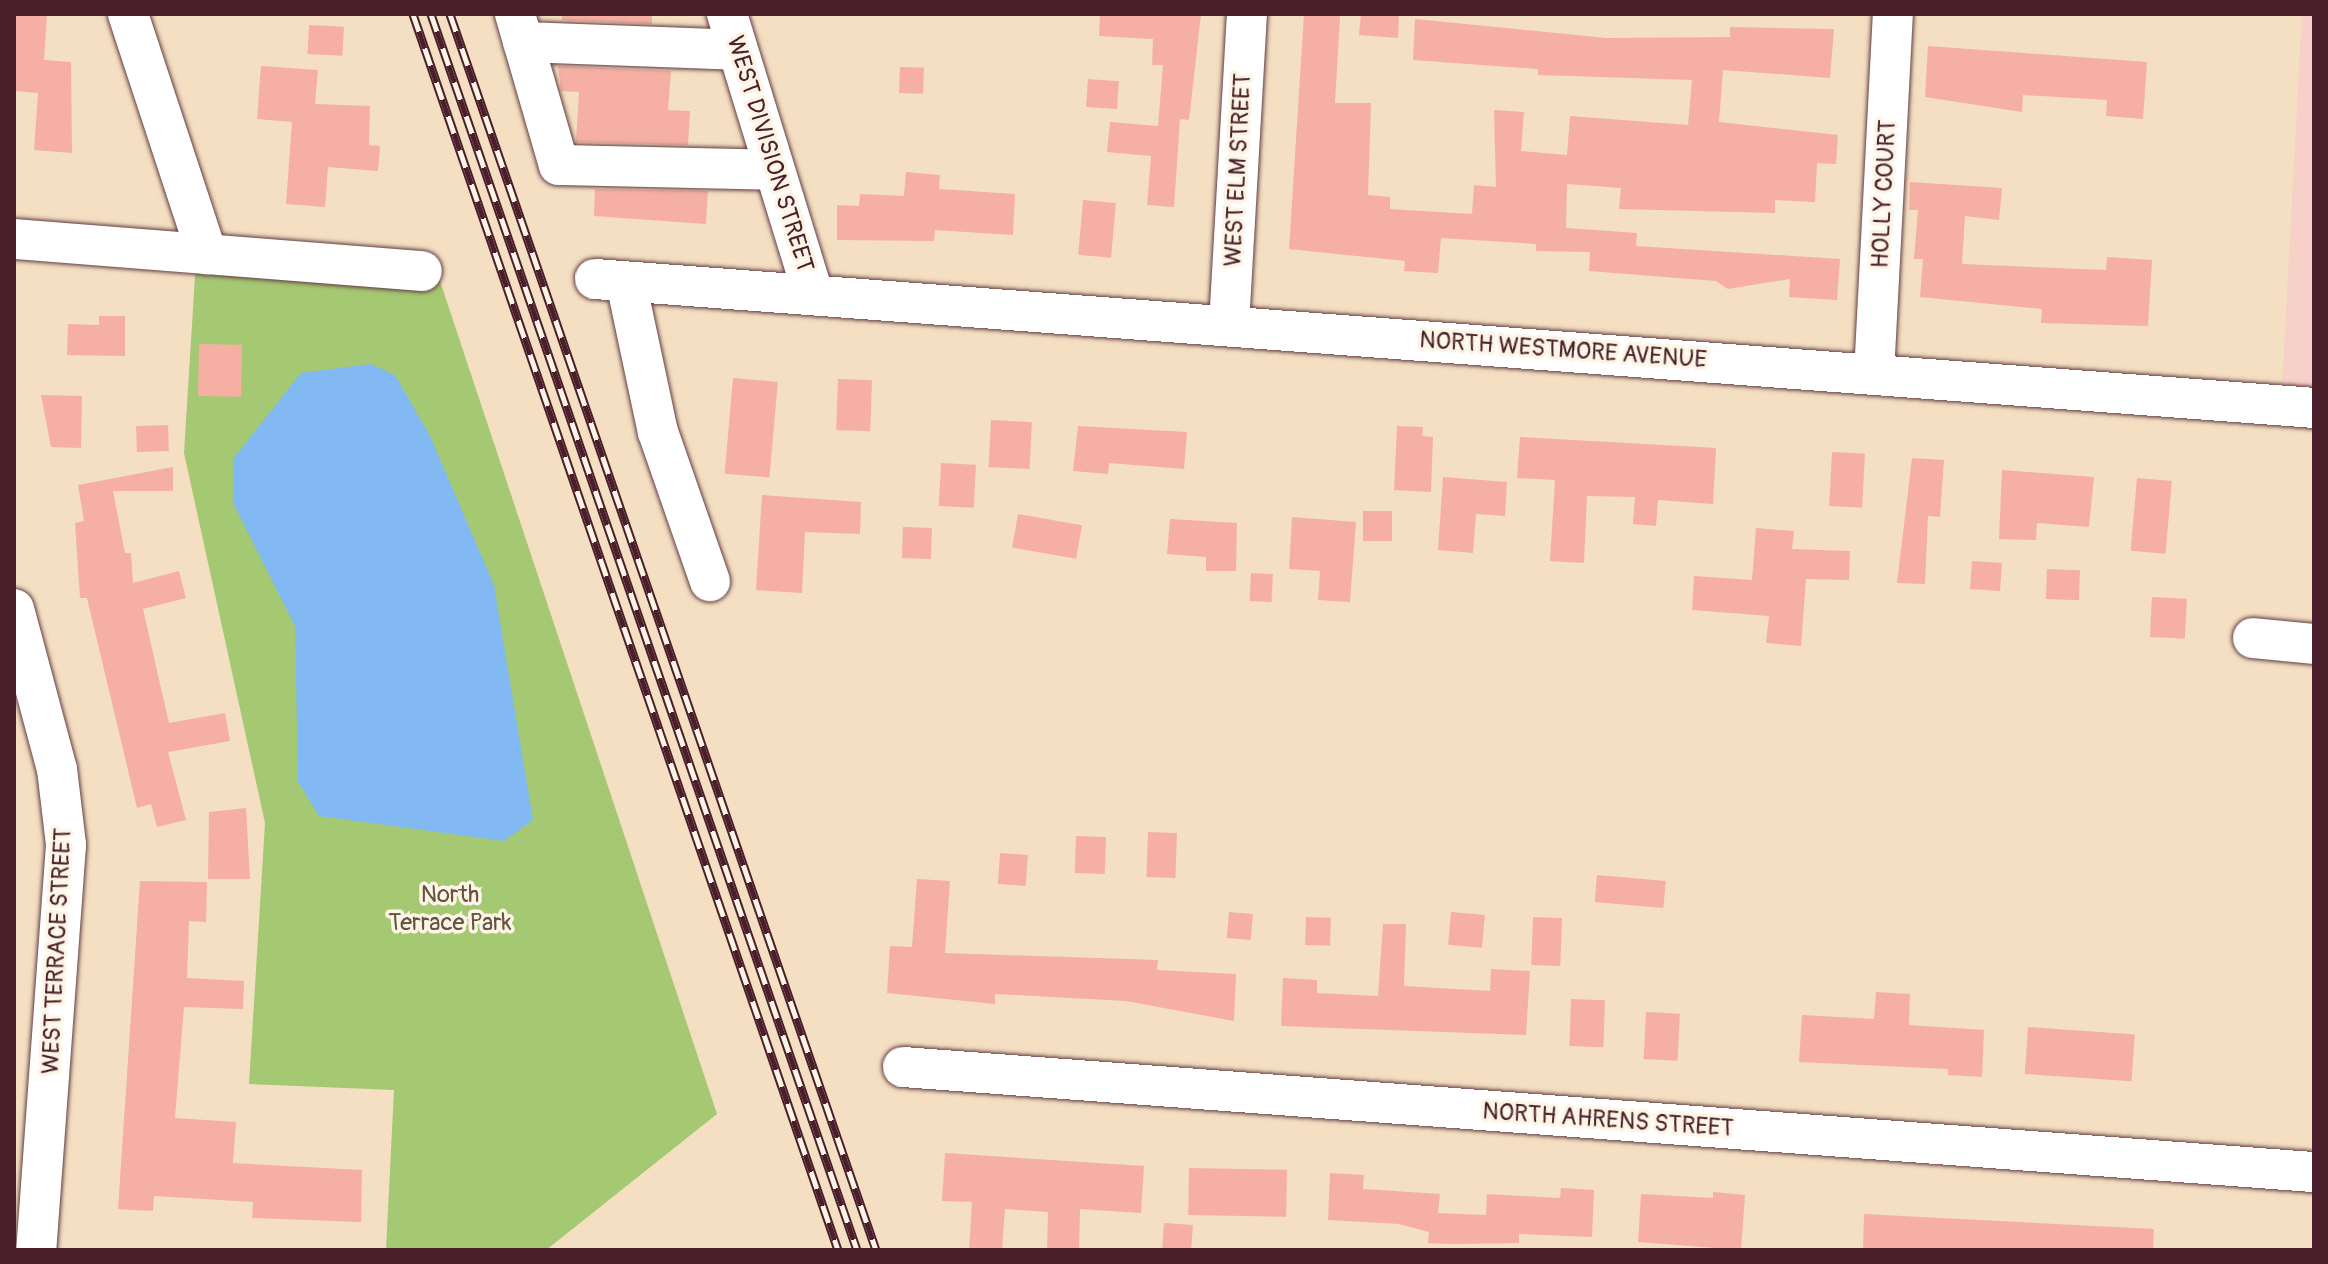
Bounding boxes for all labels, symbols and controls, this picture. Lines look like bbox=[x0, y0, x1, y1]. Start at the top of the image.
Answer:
street label: WEST DIVISION STREET bbox=[720, 32, 820, 276]
street label: WEST ELM STREET bbox=[1219, 73, 1257, 267]
street label: HOLLY COURT bbox=[1866, 119, 1902, 269]
street label: NORTH WESTMORE AVENUE bbox=[1418, 326, 1708, 374]
street label: WEST TERRACE STREET bbox=[36, 827, 78, 1075]
park label: North Terrace Park bbox=[388, 881, 512, 937]
street label: NORTH AHRENS STREET bbox=[1481, 1097, 1735, 1143]

